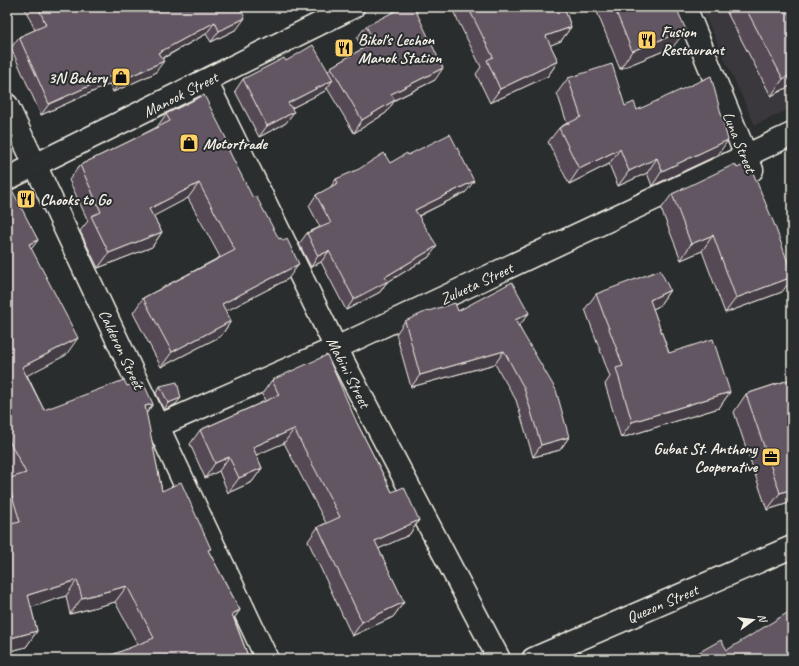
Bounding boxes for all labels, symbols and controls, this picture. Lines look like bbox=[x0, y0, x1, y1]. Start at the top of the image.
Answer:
place label: Fusion Restaurant bbox=[661, 22, 726, 60]
restaurant icon: Fusion Restaurant bbox=[636, 29, 658, 51]
place label: Bikol's Lechon Manok Station bbox=[358, 30, 442, 68]
restaurant icon: Bikol's Lechon Manok Station bbox=[333, 37, 355, 59]
shop icon: 3N Bakery bbox=[110, 66, 132, 88]
street label: Manook Street bbox=[140, 67, 223, 122]
place label: 3N Bakery bbox=[48, 68, 109, 88]
street label: Luna Street bbox=[718, 109, 761, 177]
shop icon: Motortrade bbox=[178, 132, 200, 154]
place label: Motortrade bbox=[203, 134, 268, 154]
restaurant icon: Chooks to Go bbox=[15, 188, 37, 210]
place label: Chooks to Go bbox=[40, 190, 112, 210]
street label: Zulueta Street bbox=[437, 258, 518, 310]
street label: Calderon Street bbox=[94, 306, 149, 394]
street label: Mabini Street bbox=[322, 334, 375, 413]
place label: Gubat St. Anthony Cooperative bbox=[654, 439, 759, 477]
office icon: Gubat St. Anthony Cooperative bbox=[760, 446, 782, 468]
street label: Quezon Street bbox=[624, 579, 703, 628]
north arrow bbox=[733, 600, 773, 640]
text: N bbox=[755, 612, 771, 625]

